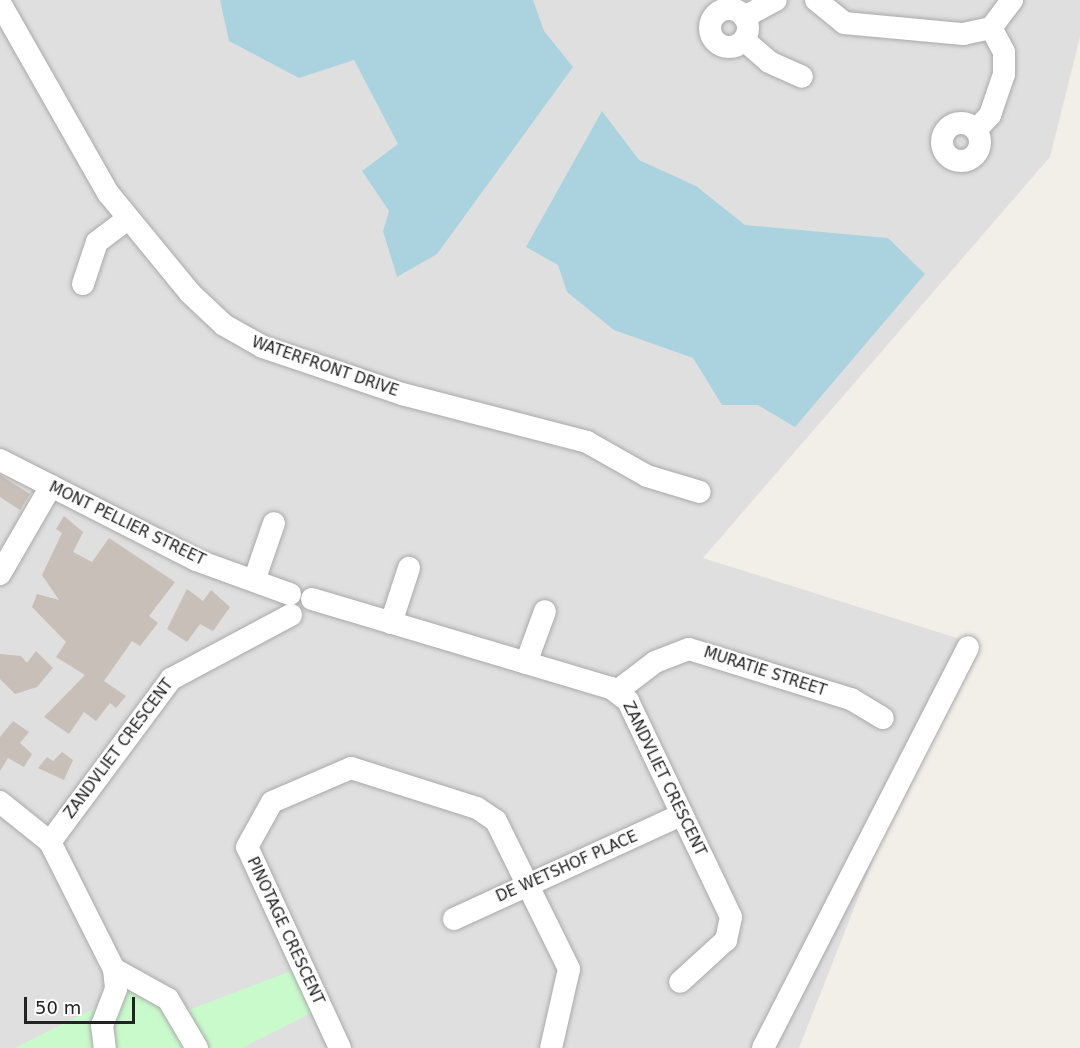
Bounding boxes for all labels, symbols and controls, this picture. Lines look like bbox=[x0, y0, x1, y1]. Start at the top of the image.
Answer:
street label: WATERFRONT DRIVE bbox=[249, 333, 401, 401]
street label: MONT PELLIER STREET bbox=[46, 478, 208, 570]
street label: MURATIE STREET bbox=[701, 644, 829, 700]
street label: ZANDVLIET CRESCENT bbox=[61, 676, 177, 822]
street label: ZANDVLIET CRESCENT bbox=[619, 699, 709, 859]
street label: DE WETSHOF PLACE bbox=[493, 828, 641, 906]
street label: PINOTAGE CRESCENT bbox=[243, 854, 327, 1008]
scale bar bbox=[27, 985, 138, 1023]
text: 50 m bbox=[35, 997, 81, 1018]

